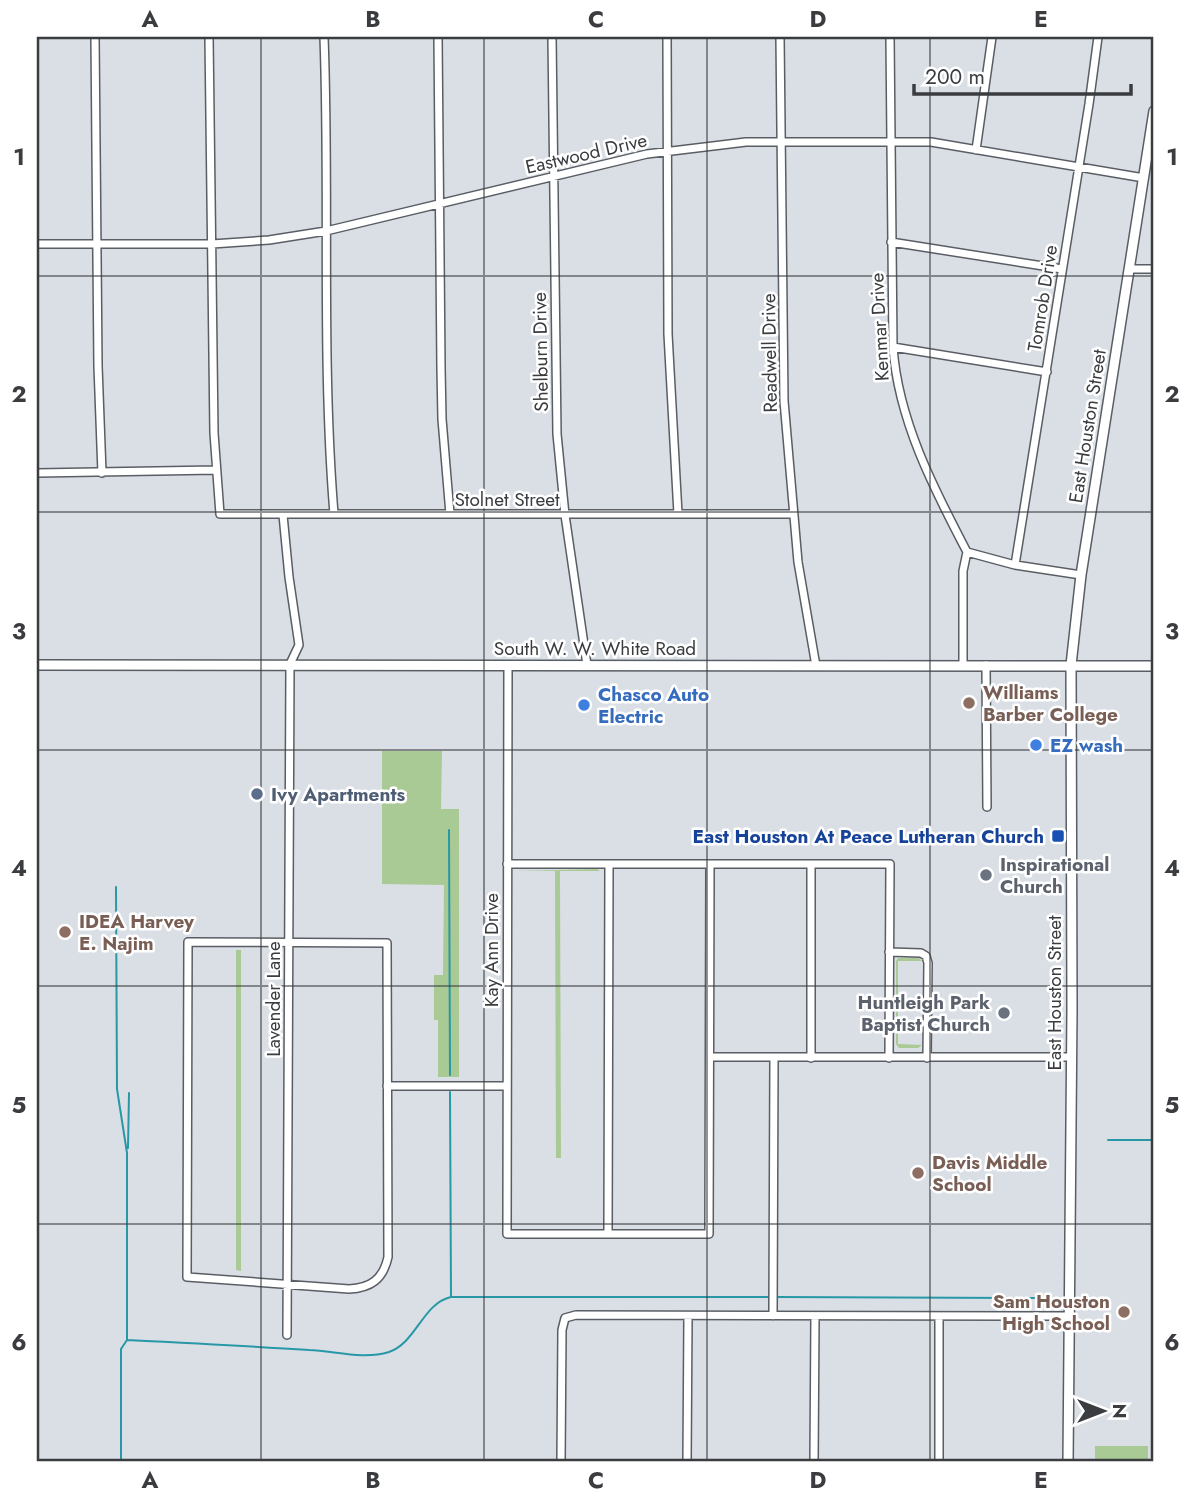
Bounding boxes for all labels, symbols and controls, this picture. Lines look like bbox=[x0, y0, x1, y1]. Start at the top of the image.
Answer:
text: A bbox=[141, 2, 159, 36]
text: B bbox=[365, 2, 381, 36]
text: C bbox=[588, 2, 604, 36]
text: D bbox=[810, 2, 827, 36]
text: E bbox=[1034, 2, 1048, 36]
scale bar bbox=[914, 52, 1132, 96]
text: 200 m bbox=[925, 62, 985, 92]
street label: Eastwood Drive bbox=[523, 126, 650, 181]
text: 1 bbox=[13, 140, 25, 174]
text: 1 bbox=[1166, 140, 1178, 174]
street label: Tomrob Drive bbox=[1021, 243, 1064, 353]
street label: Kenmar Drive bbox=[863, 272, 896, 382]
street label: Shelburn Drive bbox=[526, 292, 555, 412]
street label: Readwell Drive bbox=[755, 293, 784, 413]
street label: East Houston Street bbox=[1062, 347, 1113, 505]
text: 2 bbox=[11, 377, 27, 411]
text: 2 bbox=[1164, 377, 1180, 411]
street label: Stolnet Street bbox=[454, 486, 560, 513]
text: 3 bbox=[12, 614, 26, 648]
text: 3 bbox=[1165, 614, 1179, 648]
street label: South W. W. White Road bbox=[494, 635, 696, 662]
place label: Williams Barber College bbox=[983, 679, 1118, 728]
place label: Chasco Auto Electric bbox=[598, 681, 709, 730]
marker: Williams Barber College bbox=[961, 695, 977, 711]
marker: Chasco Auto Electric bbox=[576, 697, 592, 713]
place label: EZ wash bbox=[1050, 732, 1123, 759]
marker: EZ wash bbox=[1028, 737, 1044, 753]
place label: Ivy Apartments bbox=[271, 781, 405, 808]
marker: Ivy Apartments bbox=[249, 786, 265, 802]
place label: East Houston At Peace Lutheran Church bbox=[692, 823, 1044, 850]
marker: East Houston At Peace Lutheran Church bbox=[1050, 828, 1066, 844]
text: 4 bbox=[11, 851, 27, 885]
place label: Inspirational Church bbox=[1000, 851, 1109, 900]
text: 4 bbox=[1164, 851, 1180, 885]
marker: Inspirational Church bbox=[978, 867, 994, 883]
street label: Kay Ann Drive bbox=[478, 893, 505, 1007]
place label: IDEA Harvey E. Najim bbox=[79, 908, 195, 957]
street label: East Houston Street bbox=[1041, 915, 1068, 1071]
marker: IDEA Harvey E. Najim bbox=[57, 924, 73, 940]
street label: Lavender Lane bbox=[260, 941, 287, 1057]
place label: Huntleigh Park Baptist Church bbox=[858, 989, 990, 1038]
marker: Huntleigh Park Baptist Church bbox=[996, 1005, 1012, 1021]
text: 5 bbox=[12, 1088, 26, 1122]
text: 5 bbox=[1165, 1088, 1179, 1122]
place label: Davis Middle School bbox=[932, 1149, 1047, 1198]
marker: Davis Middle School bbox=[910, 1165, 926, 1181]
place label: Sam Houston High School bbox=[993, 1288, 1110, 1337]
marker: Sam Houston High School bbox=[1116, 1304, 1132, 1320]
text: 6 bbox=[11, 1325, 27, 1359]
text: 6 bbox=[1164, 1325, 1180, 1359]
north arrow bbox=[1068, 1376, 1138, 1446]
text: N bbox=[1106, 1403, 1133, 1419]
text: A bbox=[141, 1463, 159, 1497]
text: B bbox=[365, 1463, 381, 1497]
text: C bbox=[588, 1463, 604, 1497]
text: D bbox=[810, 1463, 827, 1497]
text: E bbox=[1034, 1463, 1048, 1497]

